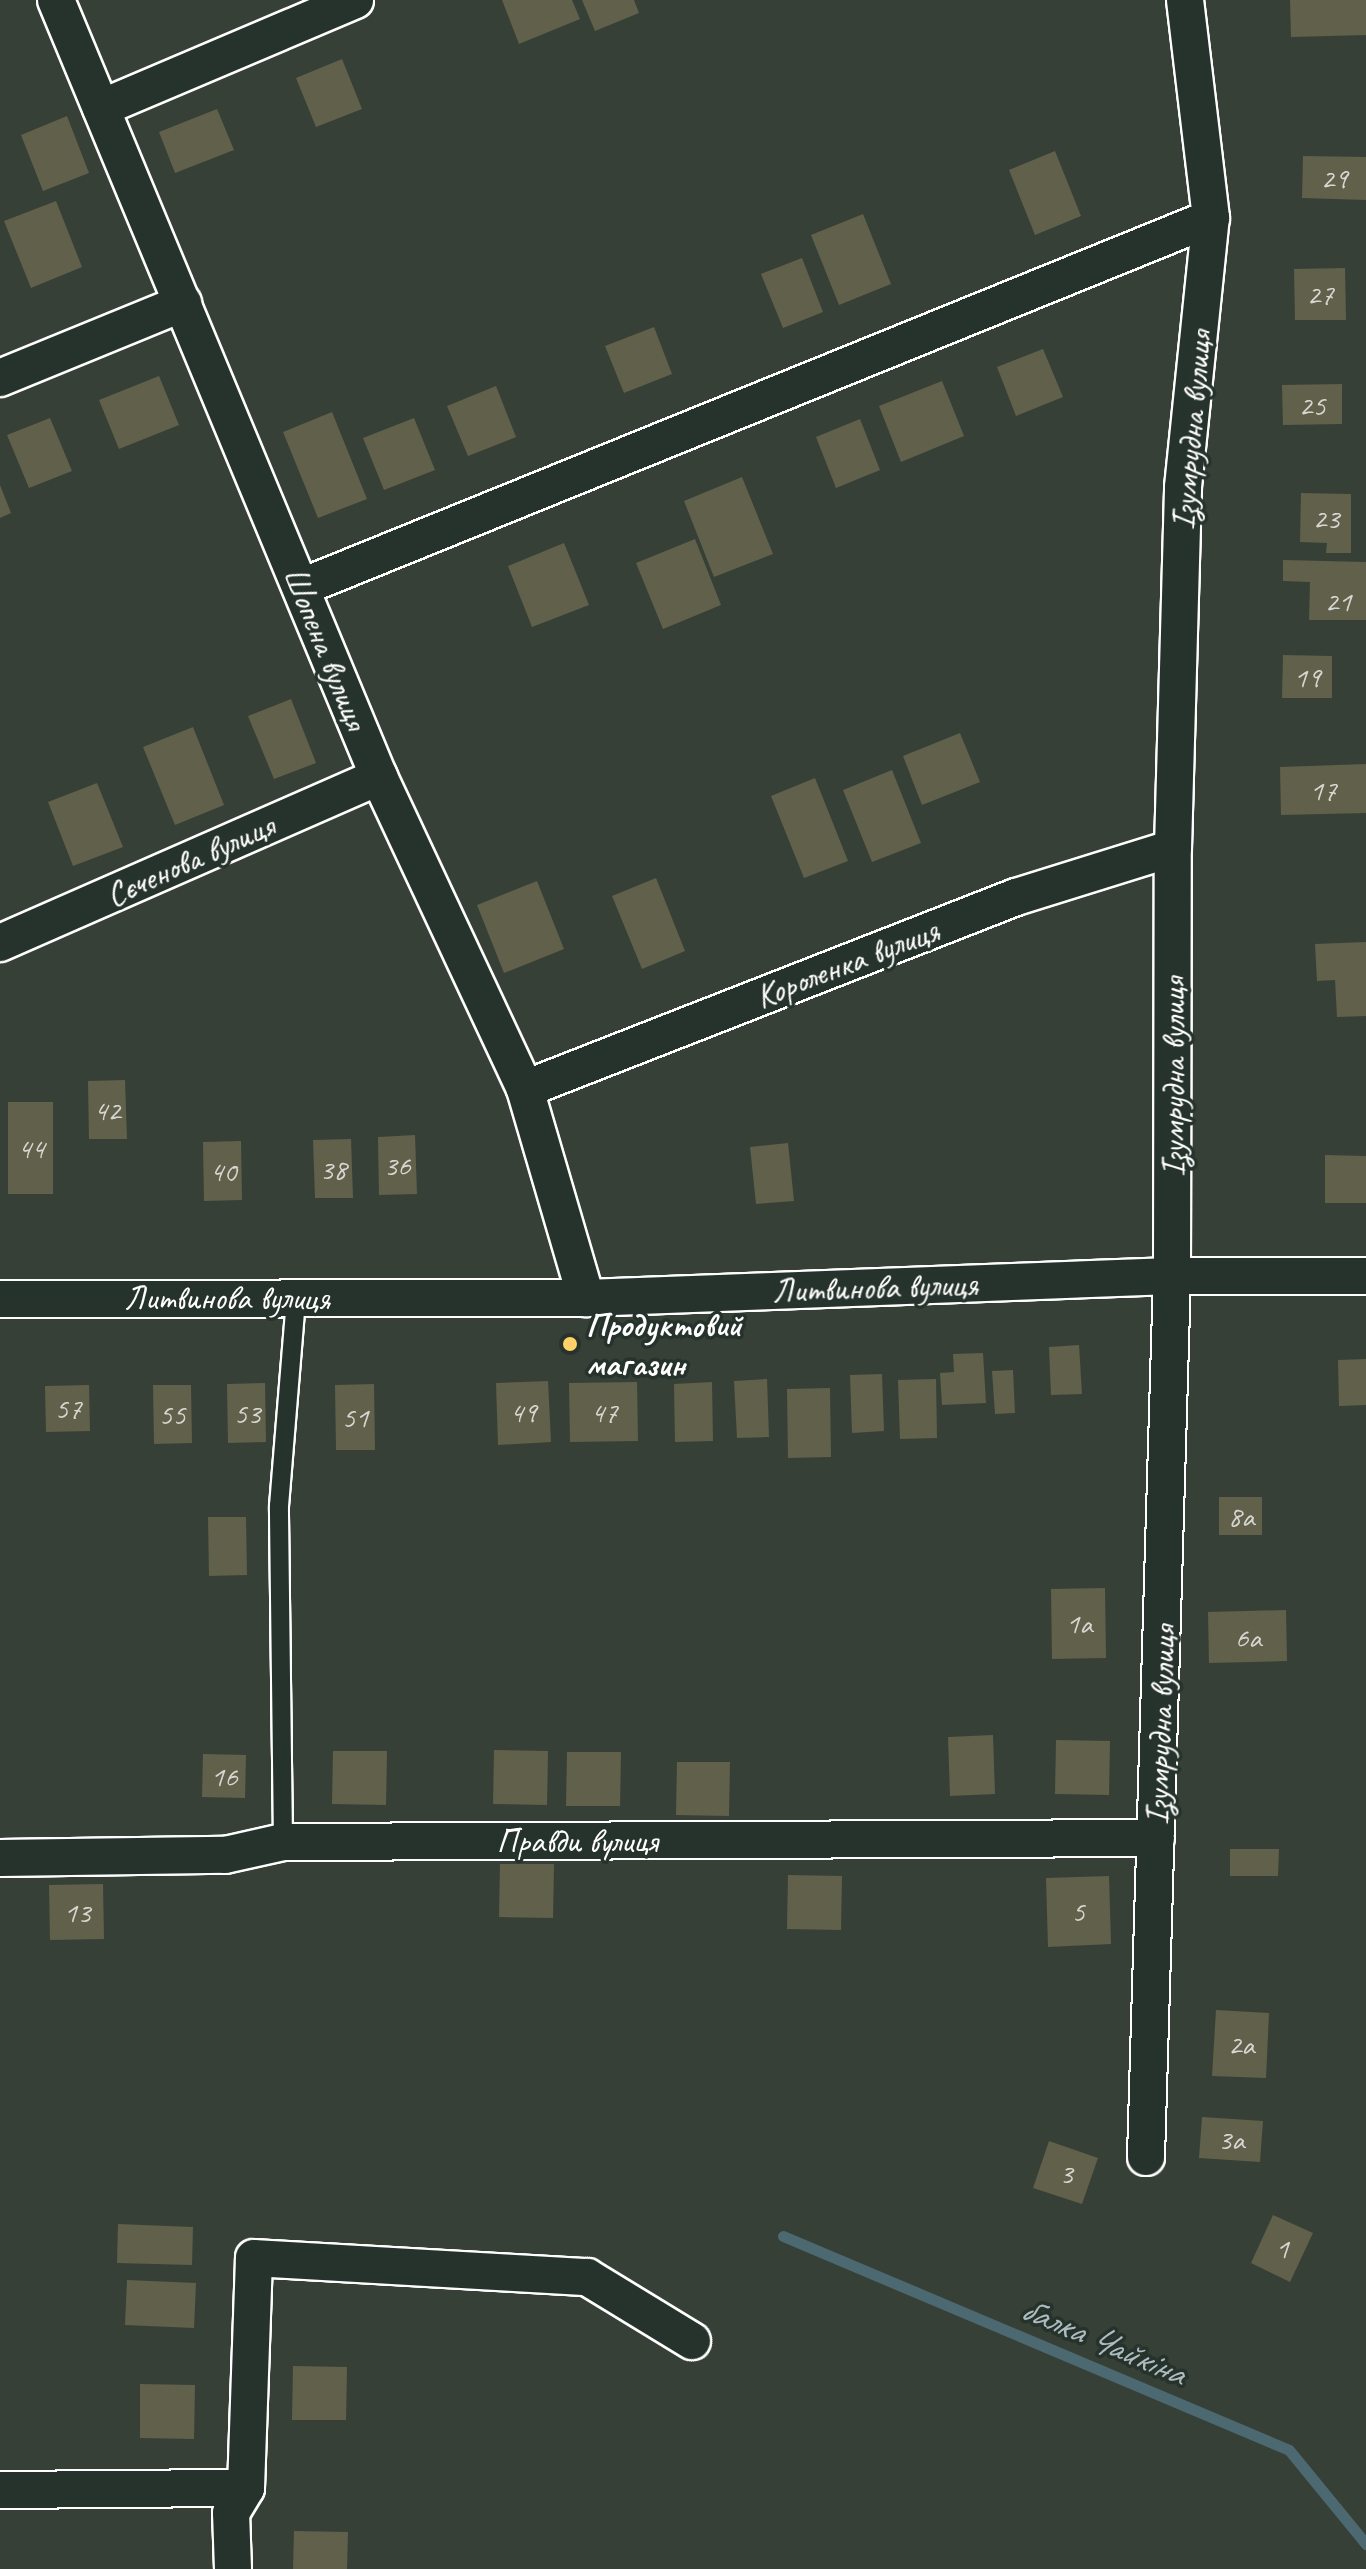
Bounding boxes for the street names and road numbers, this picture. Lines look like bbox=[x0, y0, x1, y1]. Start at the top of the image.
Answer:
street label: Ізумрудна вулиця bbox=[1162, 329, 1220, 531]
street label: Шопена вулиця bbox=[275, 561, 377, 735]
street label: Сєченова вулиця bbox=[99, 805, 281, 915]
street label: Короленка вулиця bbox=[749, 909, 945, 1017]
street label: Ізумрудна вулиця bbox=[1153, 978, 1193, 1176]
street label: Литвинова вулиця bbox=[771, 1263, 979, 1311]
street label: Литвинова вулиця bbox=[124, 1278, 330, 1318]
street label: Ізумрудна вулиця bbox=[1136, 1625, 1184, 1825]
street label: Правди вулиця bbox=[495, 1821, 659, 1861]

